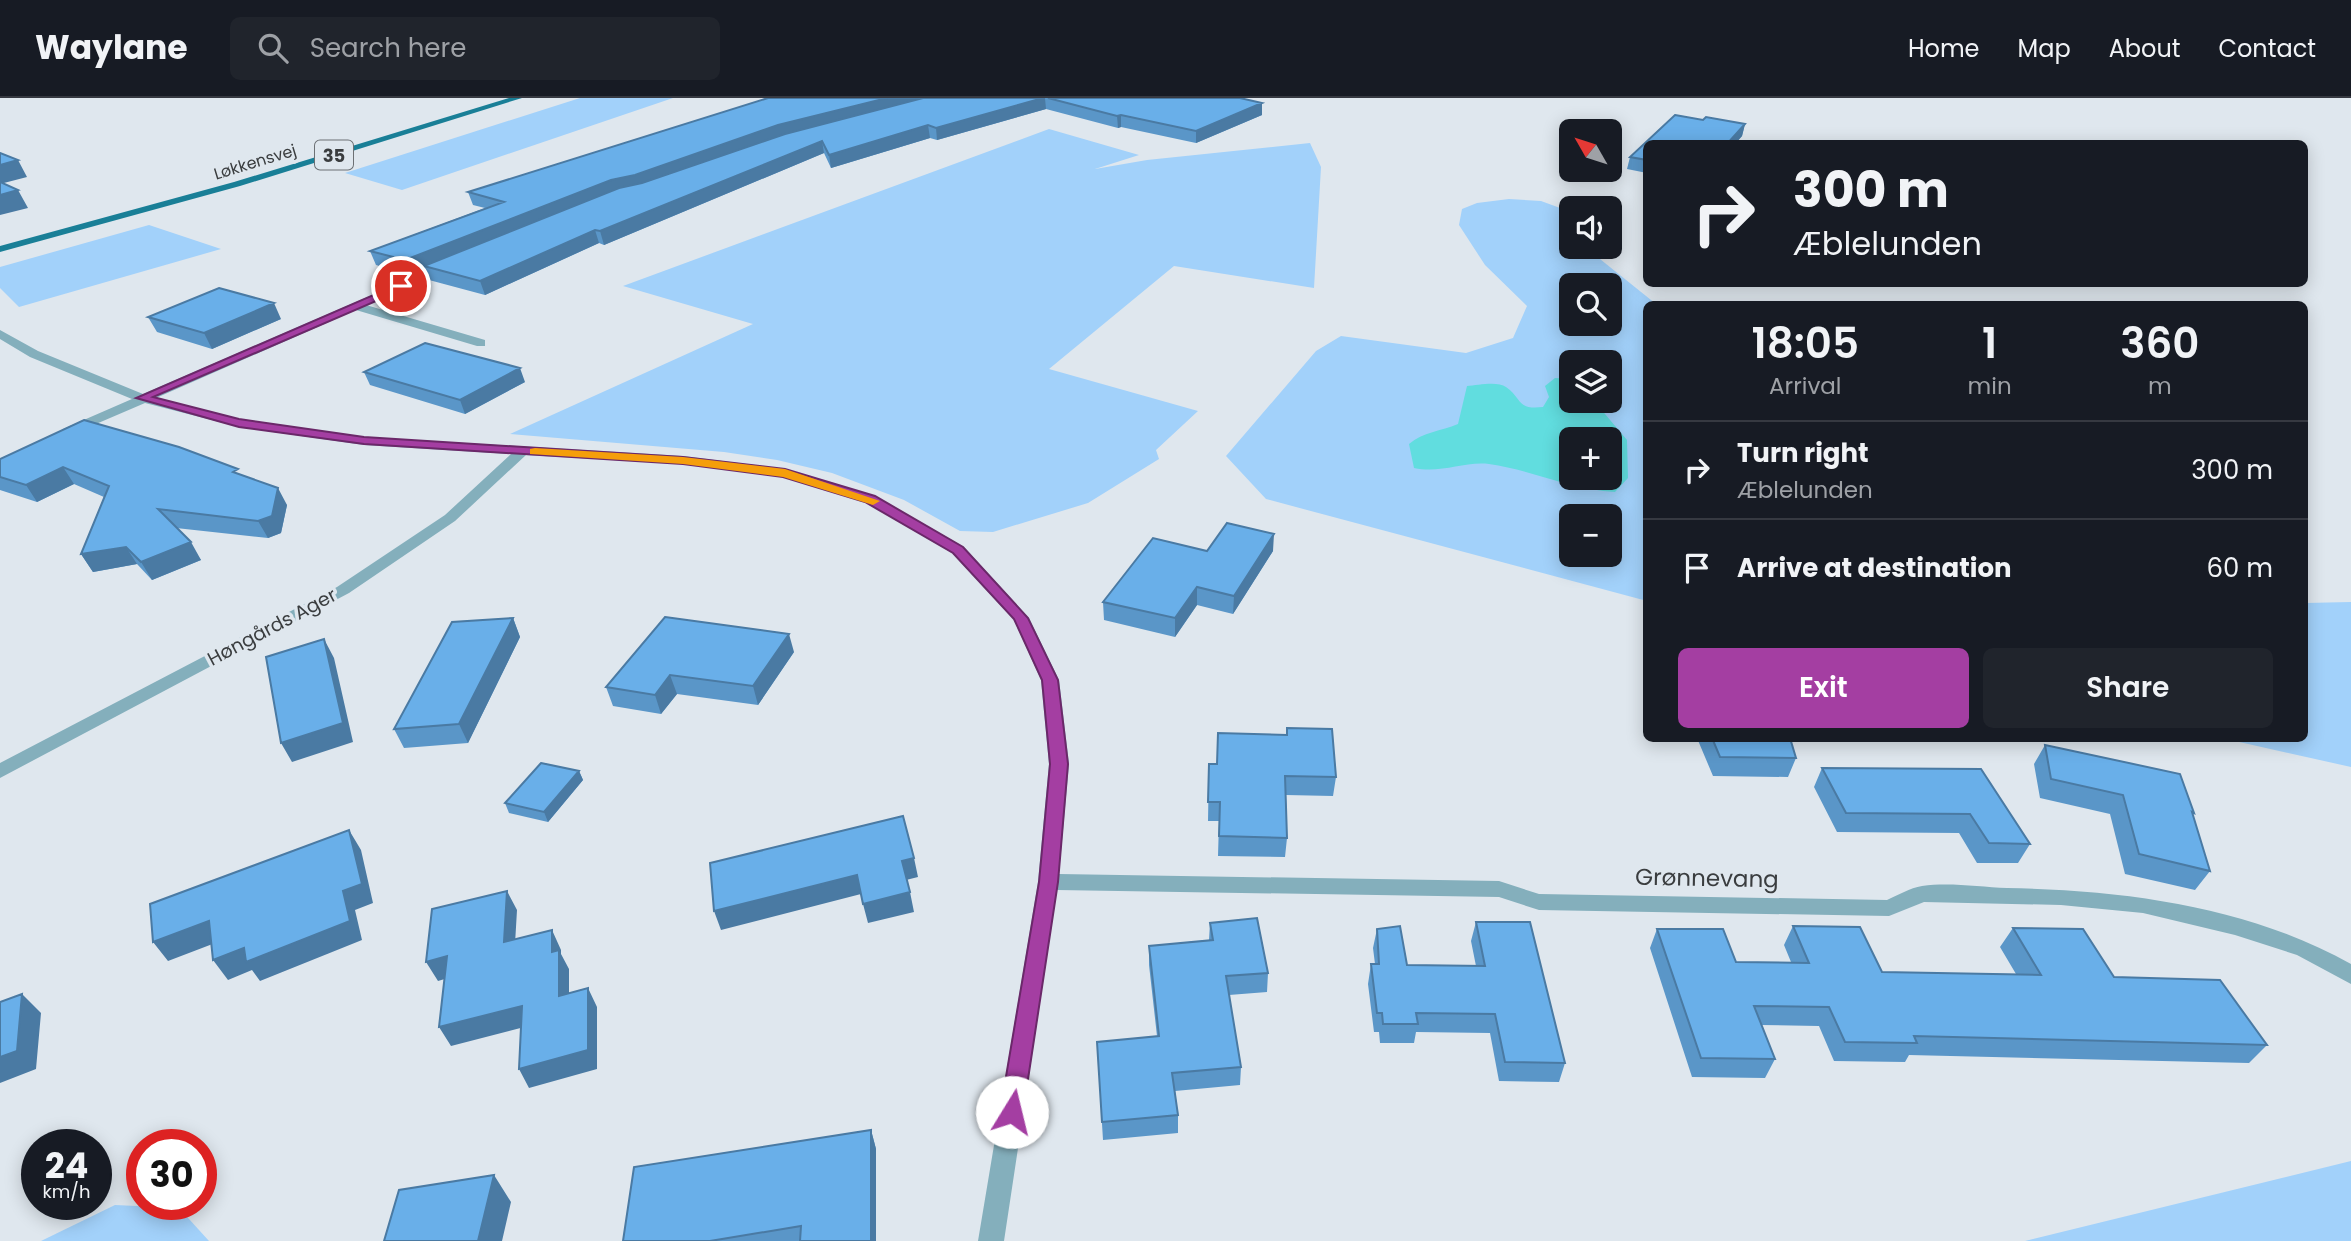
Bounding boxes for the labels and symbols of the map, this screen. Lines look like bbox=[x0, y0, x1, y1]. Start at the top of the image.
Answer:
north arrow bbox=[1559, 119, 1622, 182]
street label: Løkkensvej bbox=[211, 139, 299, 185]
road number: 35 bbox=[315, 140, 353, 170]
pin bbox=[371, 256, 431, 316]
street label: Høngårds Ager bbox=[203, 582, 341, 672]
street label: Grønnevang bbox=[1635, 861, 1779, 895]
position arrow bbox=[975, 1075, 1049, 1149]
speed limit sign: 30 bbox=[126, 1129, 217, 1220]

